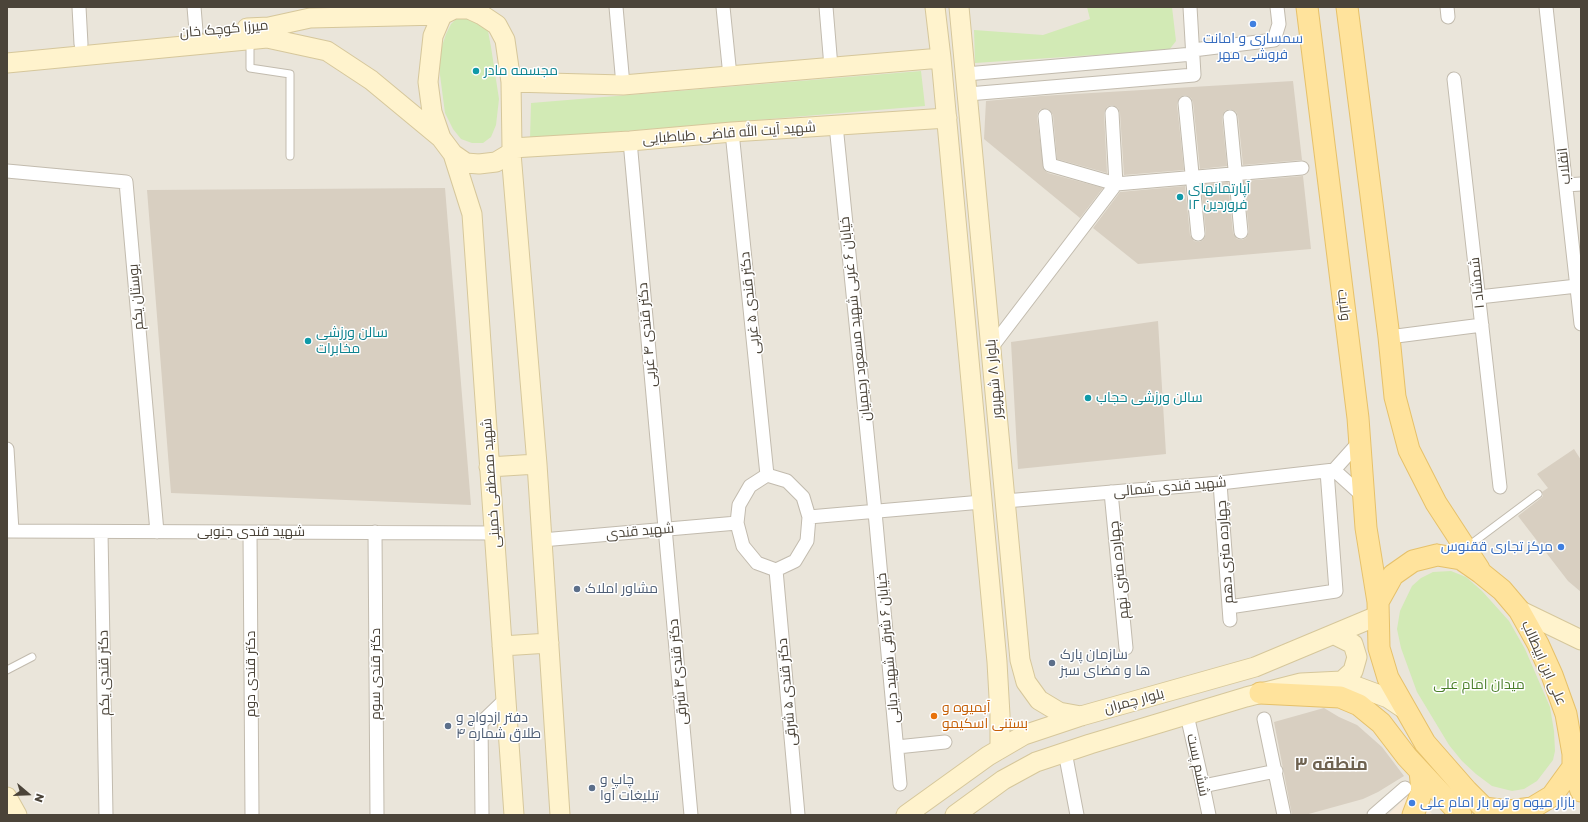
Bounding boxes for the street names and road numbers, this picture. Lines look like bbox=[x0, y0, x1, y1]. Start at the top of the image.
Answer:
street label: میرزا کوچک خان bbox=[179, 17, 269, 41]
street label: شهید آیت الله قاضی طباطبایی bbox=[642, 119, 816, 147]
street label: انقلاب bbox=[1554, 147, 1574, 185]
street label: خیابان ۶ غربی شهید مسعود رحیمیان bbox=[836, 216, 874, 422]
street label: دکتر قندی ۵ غربی bbox=[736, 251, 764, 355]
street label: شمشاد ۱ bbox=[1466, 256, 1488, 310]
street label: بوستان یکم bbox=[125, 263, 147, 331]
street label: دکتر قندی ۴ غربی bbox=[634, 282, 660, 388]
street label: ولایت bbox=[1334, 288, 1354, 322]
street label: بلوار ۸ شهریور bbox=[982, 338, 1006, 420]
street label: شهید مصطفی خمینی bbox=[478, 418, 504, 548]
street label: شهید قندی شمالی bbox=[1113, 474, 1227, 500]
street label: چهارده متری دهم bbox=[1213, 500, 1237, 604]
street label: شهید قندی bbox=[605, 520, 675, 542]
street label: چهارده متری نهم bbox=[1105, 520, 1133, 620]
street label: شهید قندی جنوبی bbox=[197, 524, 305, 540]
street label: خیابان ۶ شرقی شهید دیانی bbox=[873, 572, 903, 724]
street label: دکتر قندی۴ شرقی bbox=[665, 618, 691, 726]
street label: علی ابن ابیطالب bbox=[1518, 618, 1570, 708]
street label: دکتر قندی سوم bbox=[368, 628, 384, 720]
street label: دکتر قندی یکم bbox=[95, 630, 113, 716]
street label: دکتر قندی دوم bbox=[243, 631, 259, 717]
street label: دکتر قندی ۵ شرقی bbox=[774, 637, 800, 747]
street label: بلوار چمران bbox=[1102, 685, 1166, 717]
street label: ششم پست bbox=[1183, 732, 1213, 798]

